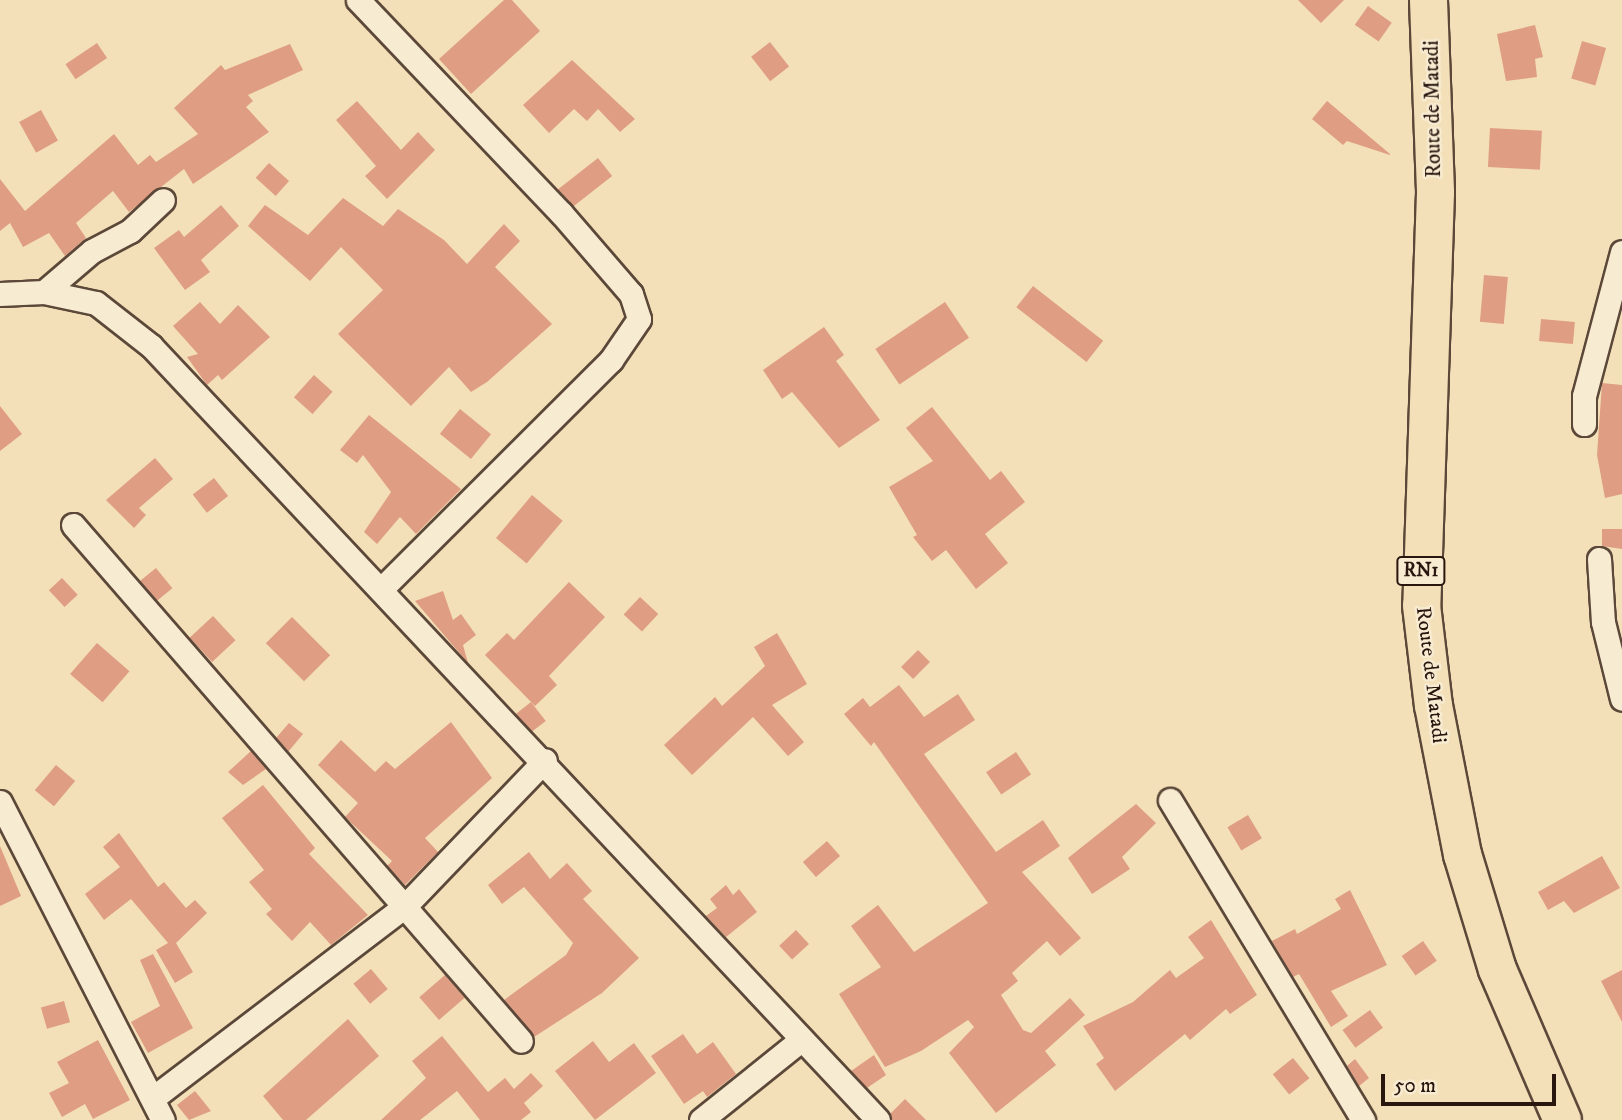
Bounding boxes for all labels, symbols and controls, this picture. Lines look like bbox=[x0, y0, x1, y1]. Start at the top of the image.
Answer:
street label: Route de Matadi bbox=[1419, 40, 1447, 178]
road number: RN1 bbox=[1395, 556, 1447, 586]
street label: Route de Matadi bbox=[1410, 605, 1452, 745]
scale bar bbox=[1384, 1060, 1559, 1104]
text: 50 m bbox=[1394, 1073, 1436, 1099]

